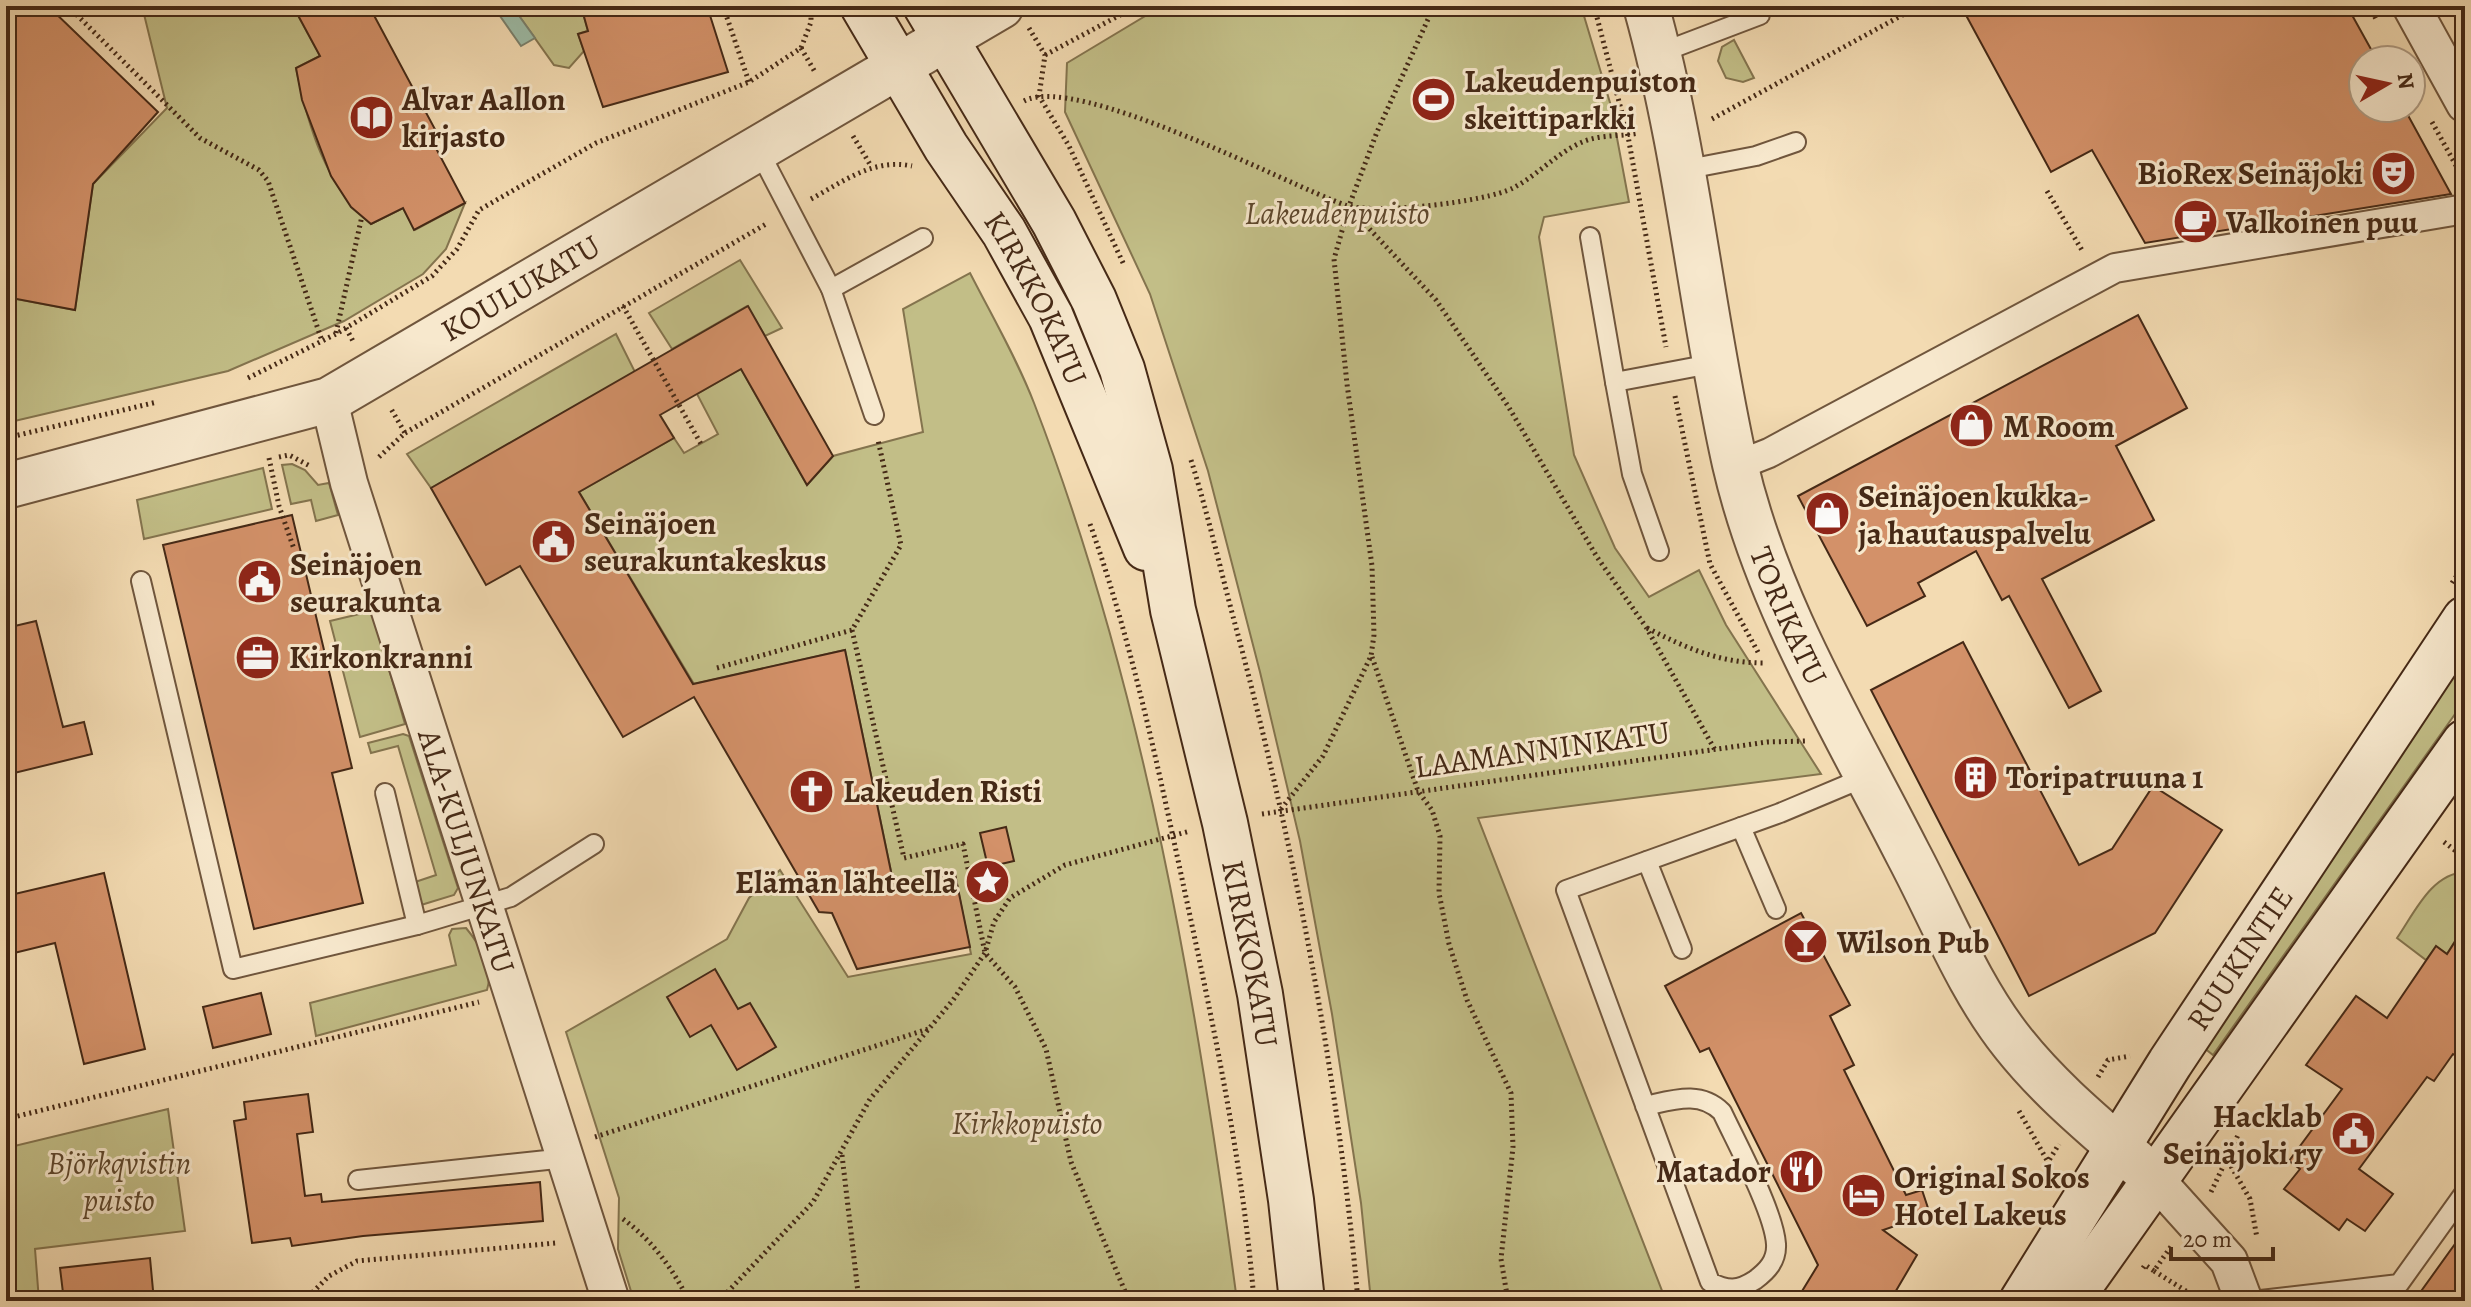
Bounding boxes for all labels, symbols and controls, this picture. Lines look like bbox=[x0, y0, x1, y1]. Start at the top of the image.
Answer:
north arrow bbox=[2347, 44, 2427, 124]
place label: Lakeudenpuiston skeittiparkki bbox=[1464, 59, 1697, 140]
text: N bbox=[2390, 71, 2422, 91]
sports icon: Lakeudenpuiston skeittiparkki bbox=[1409, 75, 1457, 123]
place label: Alvar Aallon kirjasto bbox=[401, 77, 566, 158]
library icon: Alvar Aallon kirjasto bbox=[347, 93, 395, 141]
theatre icon: BioRex Seinäjoki bbox=[2370, 149, 2418, 197]
place label: BioRex Seinäjoki bbox=[2137, 151, 2363, 195]
park label: Lakeudenpuisto bbox=[1245, 191, 1429, 235]
cafe icon: Valkoinen puu bbox=[2171, 198, 2219, 246]
place label: Valkoinen puu bbox=[2225, 200, 2418, 244]
street label: KIRKKOKATU bbox=[974, 202, 1098, 391]
street label: KOULUKATU bbox=[432, 224, 608, 352]
shop icon: M Room bbox=[1948, 402, 1996, 450]
place label: M Room bbox=[2003, 404, 2115, 448]
place label: Seinäjoen kukka- ja hautauspalvelu bbox=[1858, 474, 2091, 555]
shop icon: Seinäjoen kukka- ja hautauspalvelu bbox=[1803, 490, 1851, 538]
place label: Seinäjoen seurakuntakeskus bbox=[584, 501, 827, 582]
public building icon: Seinäjoen seurakuntakeskus bbox=[529, 517, 577, 565]
street label: TORIKATU bbox=[1739, 540, 1839, 692]
place label: Seinäjoen seurakunta bbox=[290, 542, 442, 623]
public building icon: Seinäjoen seurakunta bbox=[235, 558, 283, 606]
office icon: Kirkonkranni bbox=[234, 633, 282, 681]
place label: Kirkonkranni bbox=[289, 635, 473, 679]
street label: LAAMANNINKATU bbox=[1411, 709, 1673, 789]
street label: ALA-KULJUNKATU bbox=[407, 722, 527, 979]
building icon: Toripatruuna 1 bbox=[1951, 753, 1999, 801]
place label: Toripatruuna 1 bbox=[2006, 755, 2204, 799]
church icon: Lakeuden Risti bbox=[788, 767, 836, 815]
place label: Lakeuden Risti bbox=[843, 769, 1042, 813]
street label: KIRKKOKATU bbox=[1211, 856, 1290, 1050]
place icon: Elämän lähteellä bbox=[964, 858, 1012, 906]
place label: Elämän lähteellä bbox=[735, 860, 958, 904]
street label: RUUKINTIE bbox=[2176, 878, 2303, 1039]
bar icon: Wilson Pub bbox=[1782, 918, 1830, 966]
place label: Wilson Pub bbox=[1836, 920, 1989, 964]
place label: Hacklab Seinäjoki ry bbox=[2163, 1094, 2323, 1175]
park label: Kirkkopuisto bbox=[951, 1101, 1103, 1145]
public building icon: Hacklab Seinäjoki ry bbox=[2329, 1110, 2377, 1158]
park label: Björkqvistin puisto bbox=[47, 1141, 191, 1222]
restaurant icon: Matador bbox=[1778, 1147, 1826, 1195]
place label: Matador bbox=[1656, 1149, 1771, 1193]
place label: Original Sokos Hotel Lakeus bbox=[1894, 1155, 2090, 1236]
hotel icon: Original Sokos Hotel Lakeus bbox=[1839, 1171, 1887, 1219]
scale bar bbox=[2171, 1211, 2273, 1261]
text: 20 m bbox=[2183, 1223, 2232, 1255]

